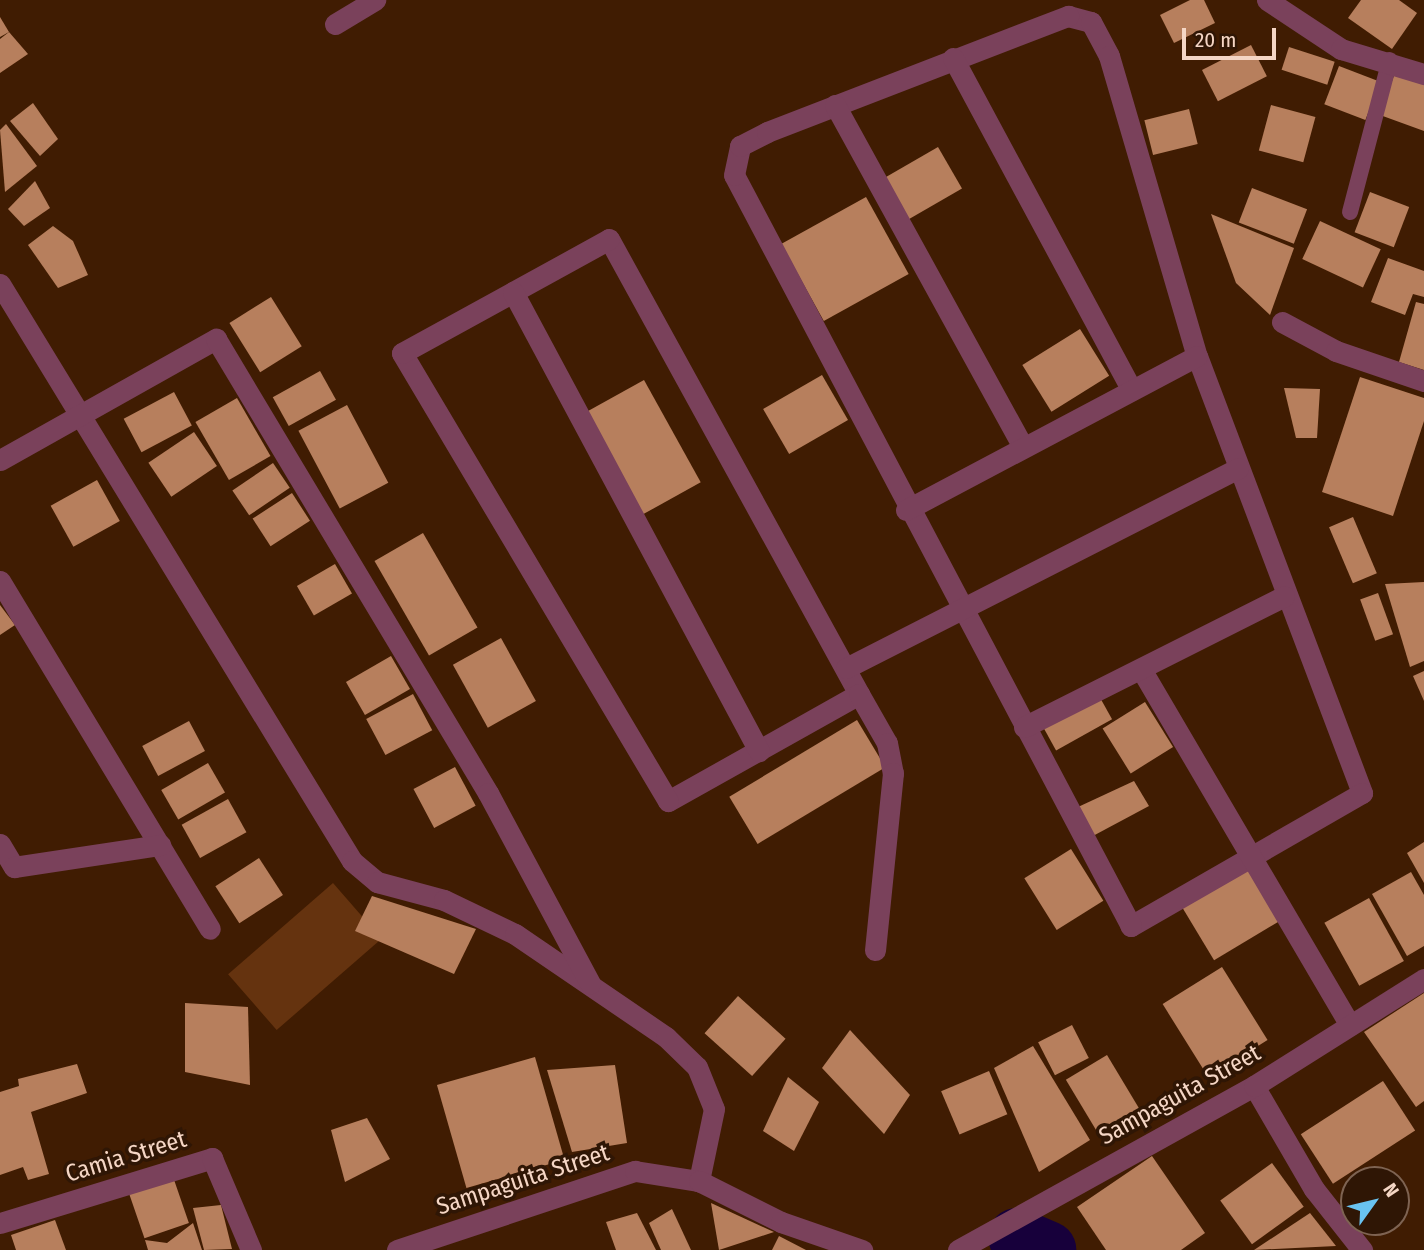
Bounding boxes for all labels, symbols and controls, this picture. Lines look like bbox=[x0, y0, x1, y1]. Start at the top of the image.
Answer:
scale bar bbox=[1186, 14, 1280, 58]
text: 20 m bbox=[1195, 27, 1236, 53]
street label: Sampaguita Street bbox=[1094, 1039, 1266, 1151]
street label: Camia Street bbox=[62, 1125, 190, 1189]
street label: Sampaguita Street bbox=[433, 1139, 613, 1221]
north arrow bbox=[1340, 1166, 1410, 1236]
text: N bbox=[1378, 1179, 1404, 1201]

